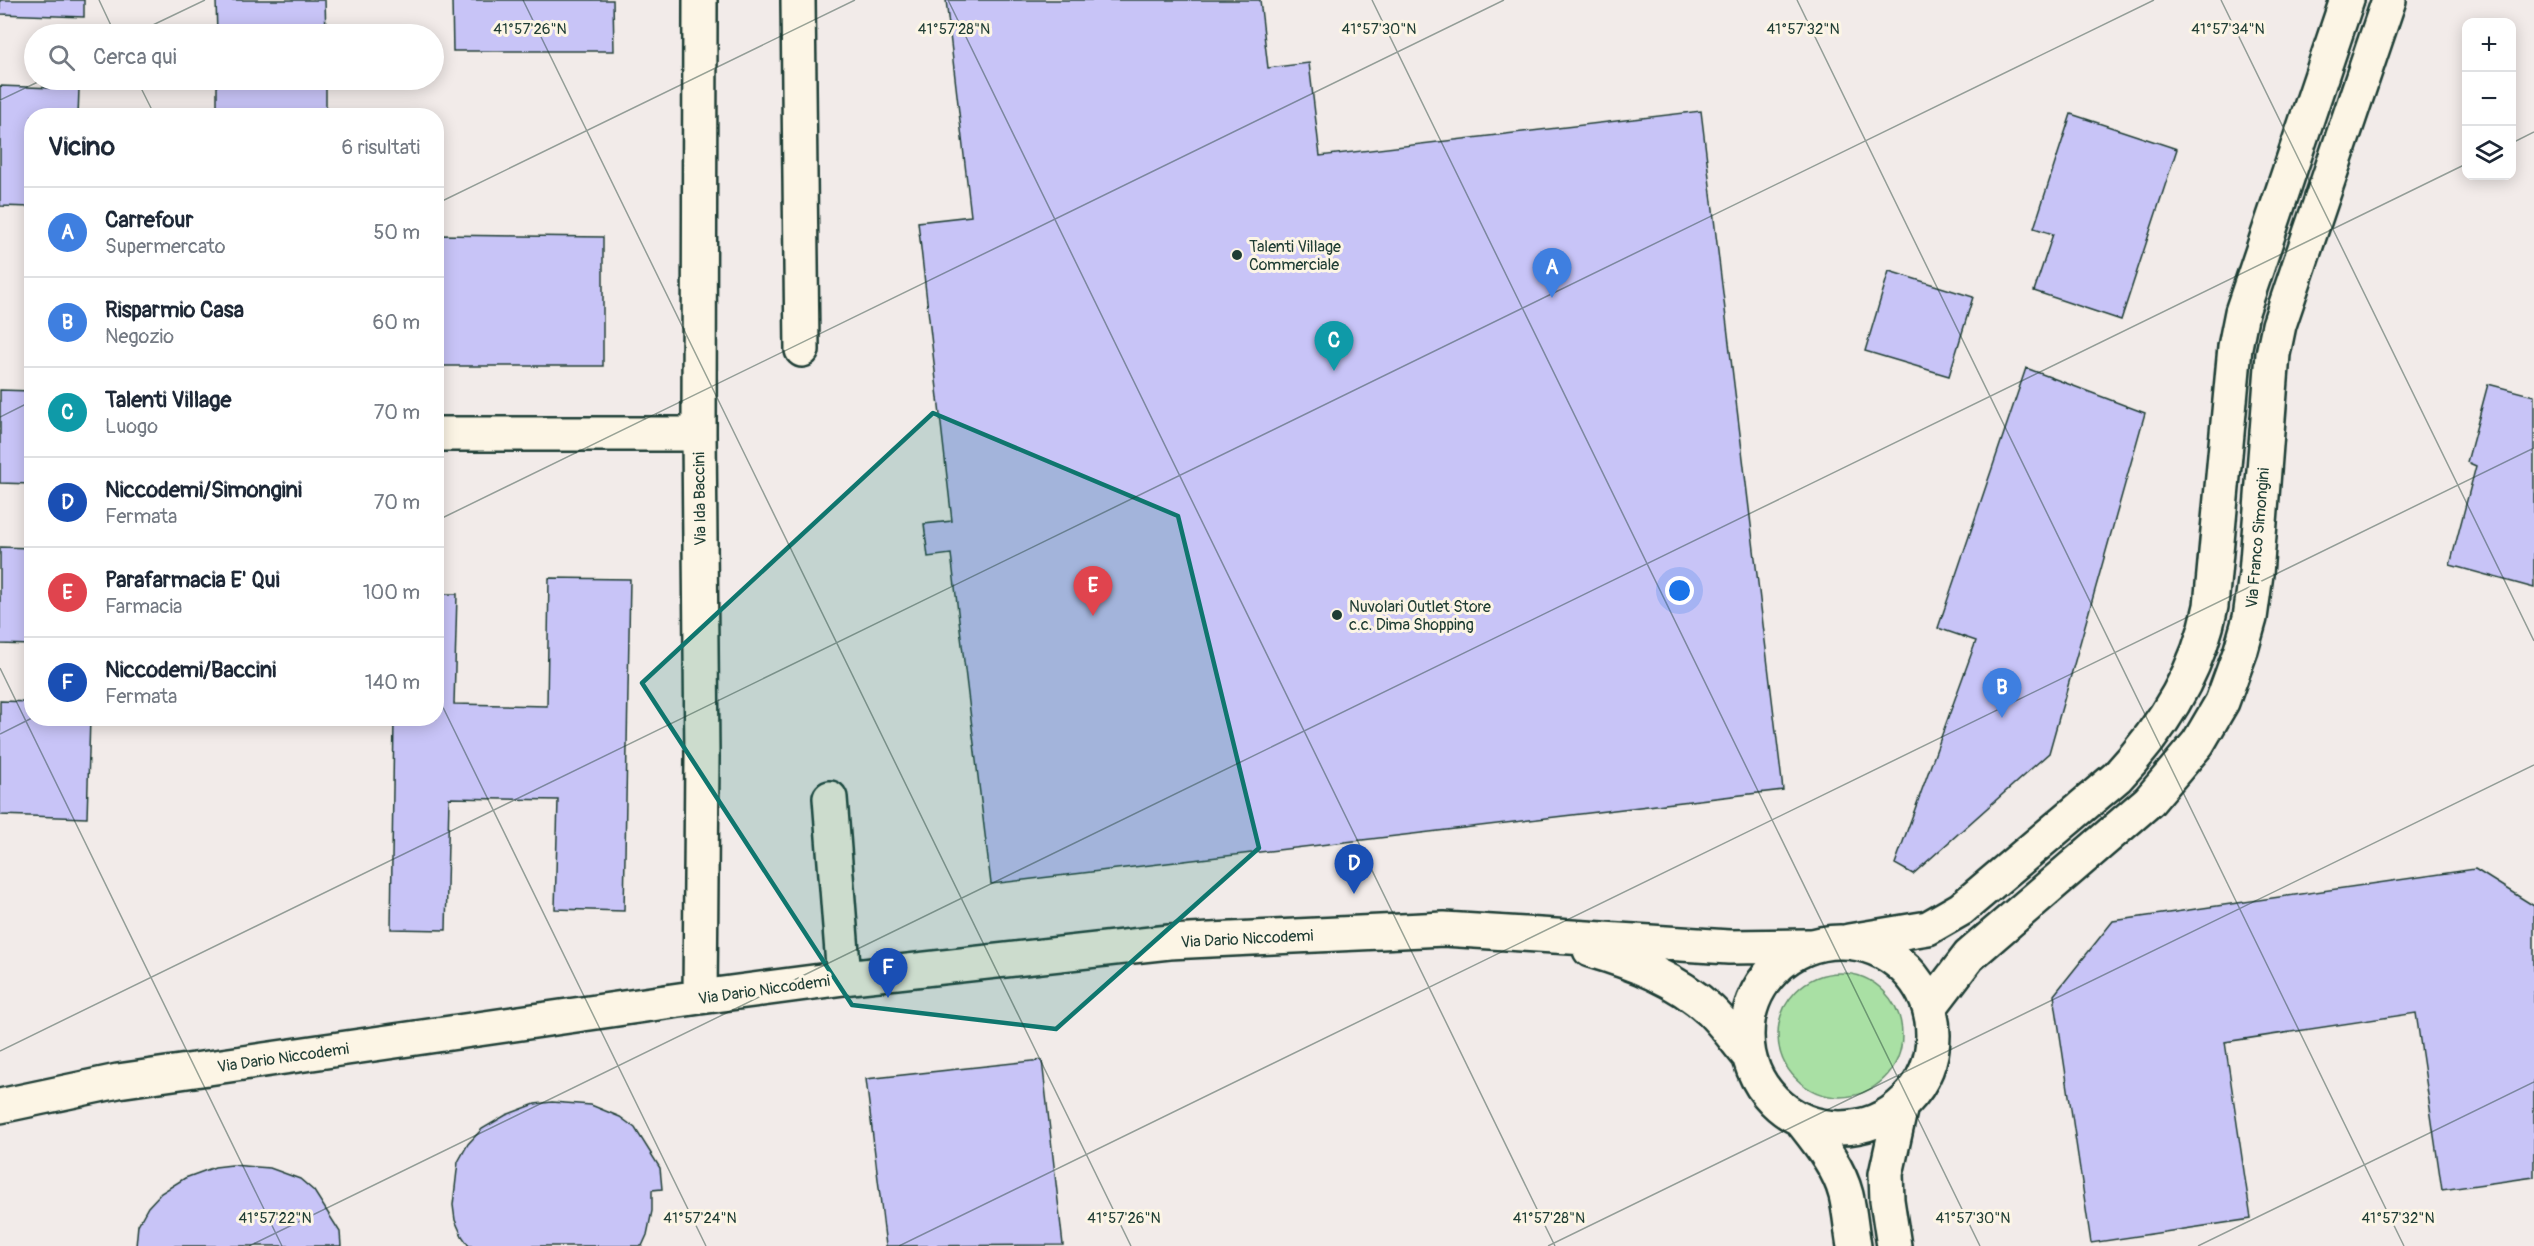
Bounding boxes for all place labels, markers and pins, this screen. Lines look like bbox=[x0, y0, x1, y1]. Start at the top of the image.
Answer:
place label: Talenti Village Commerciale bbox=[1249, 237, 1341, 275]
marker: Talenti Village Commerciale bbox=[1230, 248, 1244, 262]
pin: A bbox=[1532, 248, 1572, 298]
pin: C bbox=[1314, 322, 1354, 371]
pin: E bbox=[1074, 566, 1112, 616]
place label: Nuvolari Outlet Store c.c. Dima Shopping bbox=[1349, 597, 1491, 635]
marker: Nuvolari Outlet Store c.c. Dima Shopping bbox=[1330, 608, 1344, 622]
pin: B bbox=[1982, 668, 2022, 718]
pin: D bbox=[1334, 844, 1374, 894]
pin: F bbox=[868, 948, 908, 998]

